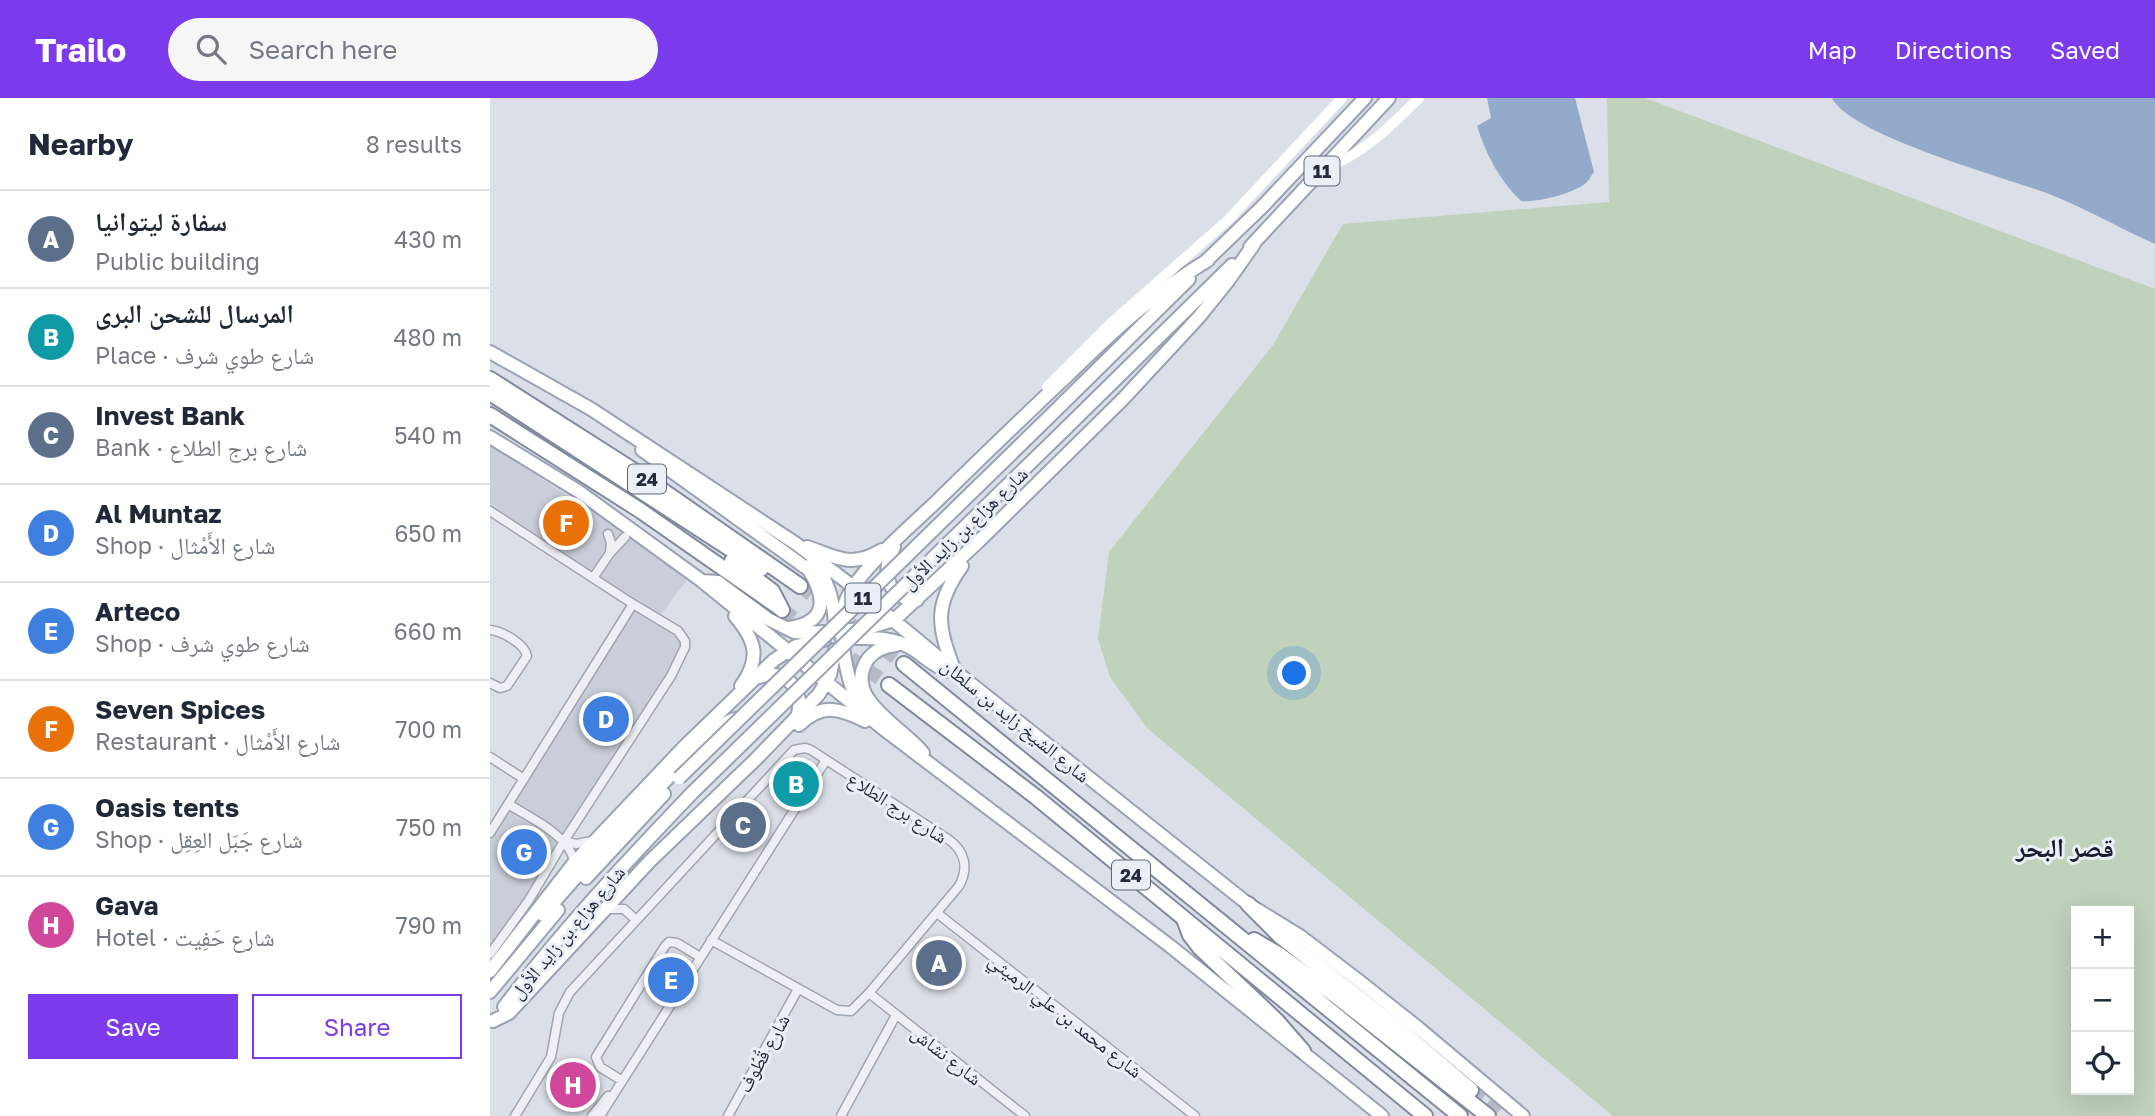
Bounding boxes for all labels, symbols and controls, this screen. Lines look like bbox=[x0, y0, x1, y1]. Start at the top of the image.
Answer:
search box bbox=[168, 18, 658, 81]
text: Trailo bbox=[35, 30, 126, 69]
icon: search bbox=[192, 30, 230, 68]
text: Search here bbox=[248, 34, 397, 65]
text: Map bbox=[1808, 35, 1857, 64]
text: Directions bbox=[1895, 35, 2012, 64]
text: Saved bbox=[2050, 35, 2120, 64]
text: Nearby bbox=[28, 126, 133, 162]
text: 8 results bbox=[366, 130, 462, 158]
road number: 11 bbox=[1304, 156, 1340, 186]
text: سفارة ليتوانيا bbox=[95, 206, 227, 237]
text: A bbox=[43, 225, 59, 253]
text: 430 m bbox=[394, 225, 462, 253]
text: Public building bbox=[95, 247, 260, 275]
text: المرسال للشحن البرى bbox=[95, 298, 294, 329]
text: B bbox=[43, 323, 59, 351]
text: 480 m bbox=[394, 323, 462, 351]
text: Place · شارع طوي شرف bbox=[95, 341, 314, 369]
text: Invest Bank bbox=[95, 400, 245, 431]
text: C bbox=[43, 421, 59, 449]
text: 540 m bbox=[394, 421, 462, 449]
text: Bank · شارع برج الطلاع bbox=[95, 433, 307, 461]
street label: شارع هزاع بن زايد الأول bbox=[896, 462, 1033, 595]
road number: 24 bbox=[628, 464, 666, 494]
pin: F bbox=[543, 497, 589, 549]
text: Al Muntaz bbox=[95, 498, 221, 529]
text: D bbox=[43, 519, 59, 547]
text: 650 m bbox=[394, 519, 462, 547]
text: Shop · شارع الأَمْثال bbox=[95, 531, 275, 559]
road number: 11 bbox=[846, 584, 880, 612]
text: Arteco bbox=[95, 596, 180, 627]
text: E bbox=[44, 617, 58, 645]
text: 660 m bbox=[394, 617, 462, 645]
text: Shop · شارع طوي شرف bbox=[95, 629, 310, 657]
street label: شارع الشيخ زايد بن سلطان bbox=[936, 653, 1095, 789]
your location bbox=[1277, 656, 1311, 690]
pin: D bbox=[583, 693, 629, 745]
text: Seven Spices bbox=[95, 694, 265, 725]
text: F bbox=[44, 715, 58, 743]
text: 700 m bbox=[395, 715, 462, 743]
text: Restaurant · شارع الأَمْثال bbox=[95, 727, 340, 755]
pin: B bbox=[773, 758, 819, 810]
street label: شارع برج الطلاع bbox=[843, 766, 952, 849]
text: Oasis tents bbox=[95, 792, 239, 823]
pin: C bbox=[720, 799, 766, 851]
text: G bbox=[43, 813, 59, 841]
text: 750 m bbox=[396, 813, 462, 841]
text: Shop · شارع جَبَل العِقِل bbox=[95, 825, 303, 853]
pin: G bbox=[501, 826, 547, 878]
district label: قصر البحر bbox=[2015, 832, 2114, 863]
road number: 24 bbox=[1112, 860, 1150, 890]
street label: شارع هزاع بن زايد الأول bbox=[505, 861, 630, 1004]
text: Gava bbox=[95, 890, 159, 921]
map controls bbox=[2071, 906, 2134, 1095]
button: + bbox=[2071, 906, 2134, 969]
text: H bbox=[42, 911, 60, 939]
text: 790 m bbox=[396, 911, 462, 939]
text: Hotel · شارع حَفِيت bbox=[95, 923, 275, 951]
pin: A bbox=[916, 937, 962, 989]
street label: شارع محمد بن علي الرميثي bbox=[982, 948, 1147, 1086]
pin: E bbox=[648, 954, 694, 1006]
button: − bbox=[2071, 969, 2134, 1032]
button: Save bbox=[28, 994, 238, 1059]
button: Share bbox=[252, 994, 462, 1059]
street label: شارع قُطُوف bbox=[732, 1010, 795, 1097]
street label: شارع نشاش bbox=[907, 1020, 987, 1090]
button: locate bbox=[2071, 1032, 2134, 1095]
pin: H bbox=[550, 1059, 596, 1111]

